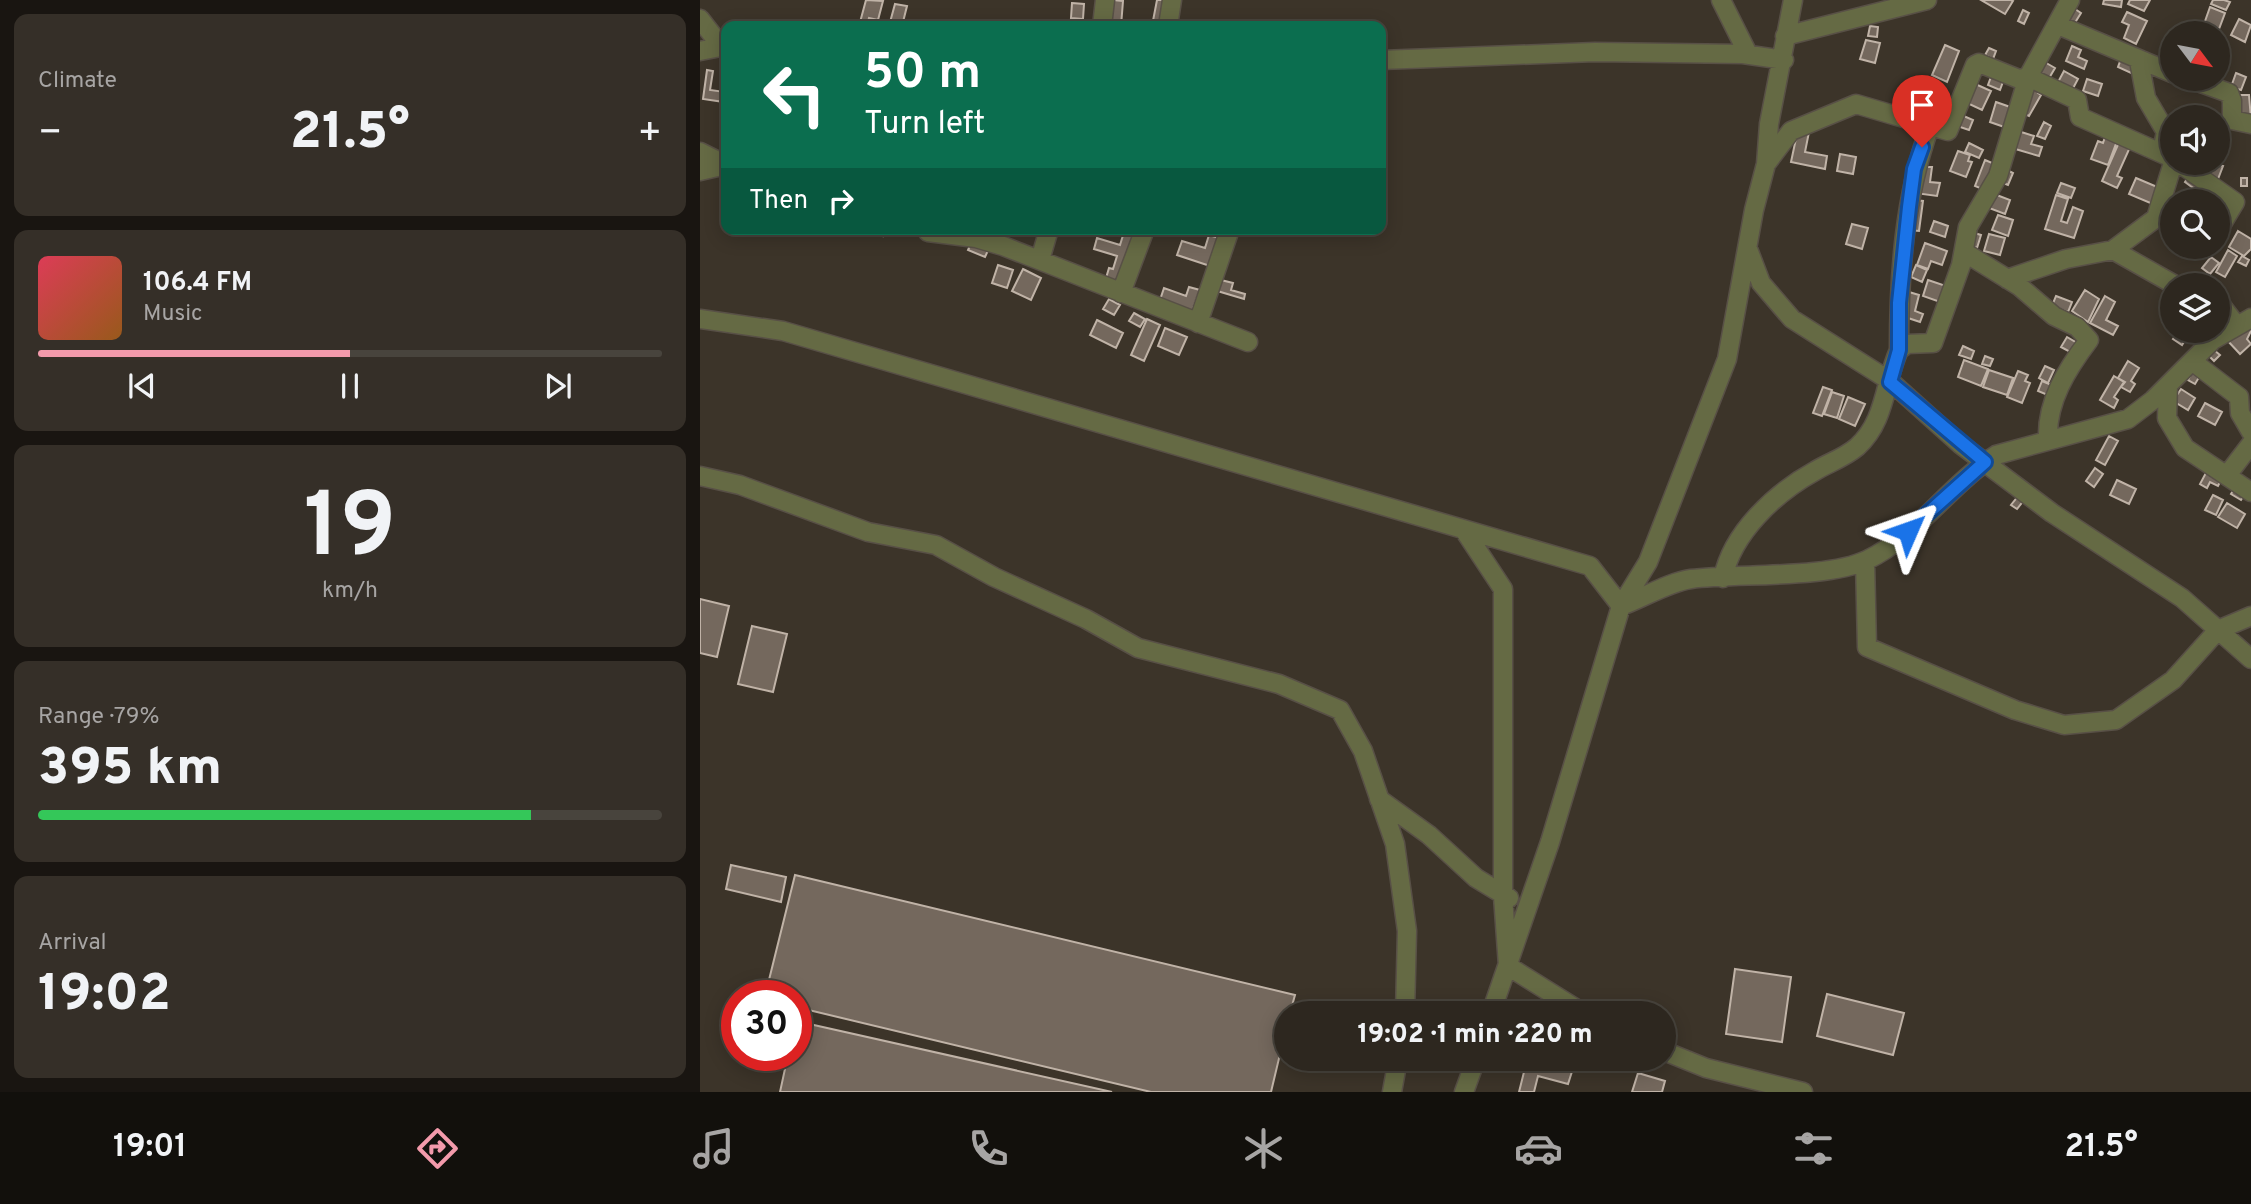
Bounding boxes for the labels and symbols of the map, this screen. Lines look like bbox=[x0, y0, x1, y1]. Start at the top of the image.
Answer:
north arrow bbox=[2160, 21, 2230, 91]
pin bbox=[1892, 75, 1952, 147]
position arrow bbox=[1871, 494, 1945, 568]
speed limit sign: 30 bbox=[721, 980, 812, 1071]

